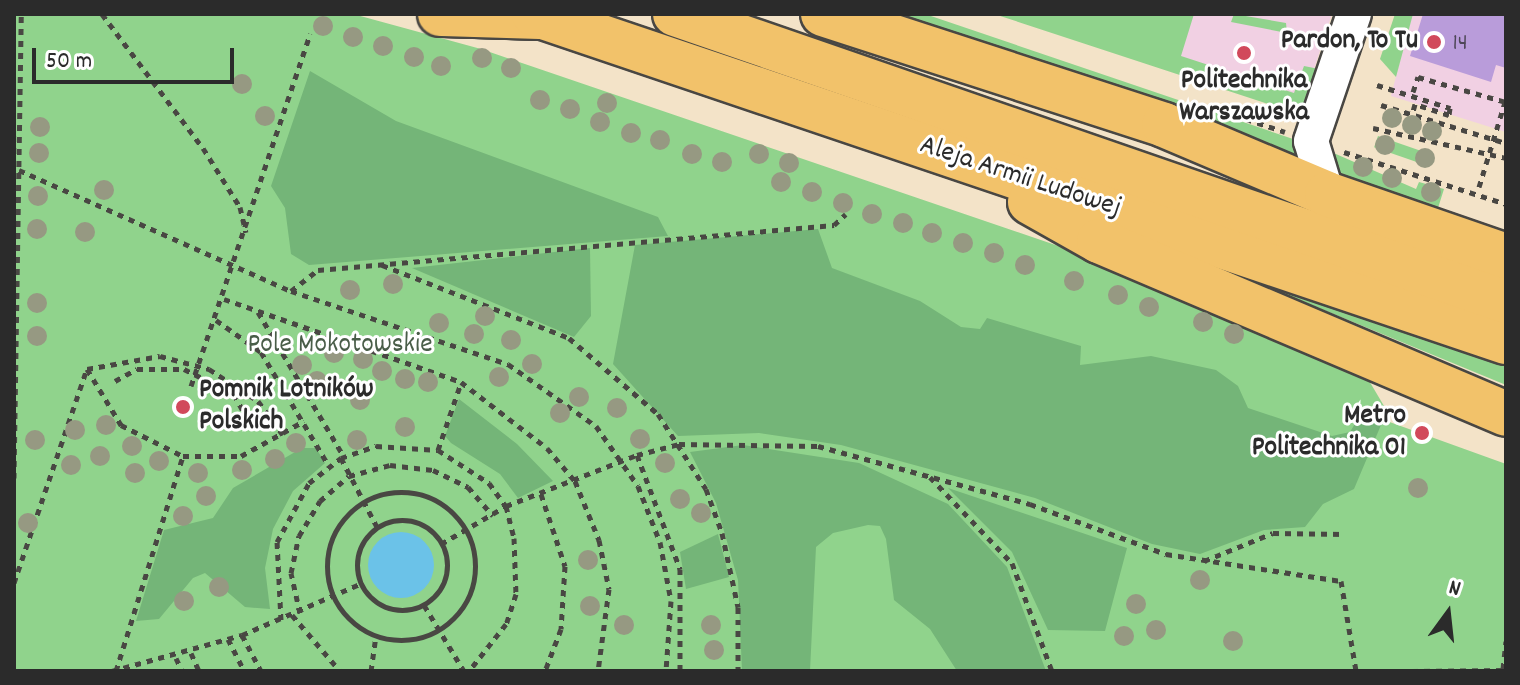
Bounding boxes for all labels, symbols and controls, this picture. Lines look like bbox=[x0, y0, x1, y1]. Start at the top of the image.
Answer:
place label: Pardon, To Tu bbox=[1281, 25, 1418, 59]
house number: 14 bbox=[1452, 31, 1468, 59]
scale bar bbox=[36, 32, 238, 82]
marker: Pardon, To Tu bbox=[1425, 33, 1443, 51]
marker: Politechnika Warszawska bbox=[1235, 44, 1253, 62]
text: 50 m bbox=[46, 45, 92, 79]
place label: Politechnika Warszawska bbox=[1179, 65, 1309, 131]
street label: Aleja Armii Ludowej bbox=[915, 130, 1125, 226]
park label: Pole Mokotowskie bbox=[248, 329, 432, 363]
place label: Pomnik Lotników Polskich bbox=[199, 374, 374, 440]
marker: Pomnik Lotników Polskich bbox=[174, 398, 192, 416]
place label: Metro Politechnika 01 bbox=[1252, 400, 1406, 466]
marker: Metro Politechnika 01 bbox=[1413, 424, 1431, 442]
north arrow bbox=[1408, 573, 1488, 653]
text: N bbox=[1445, 573, 1464, 606]

